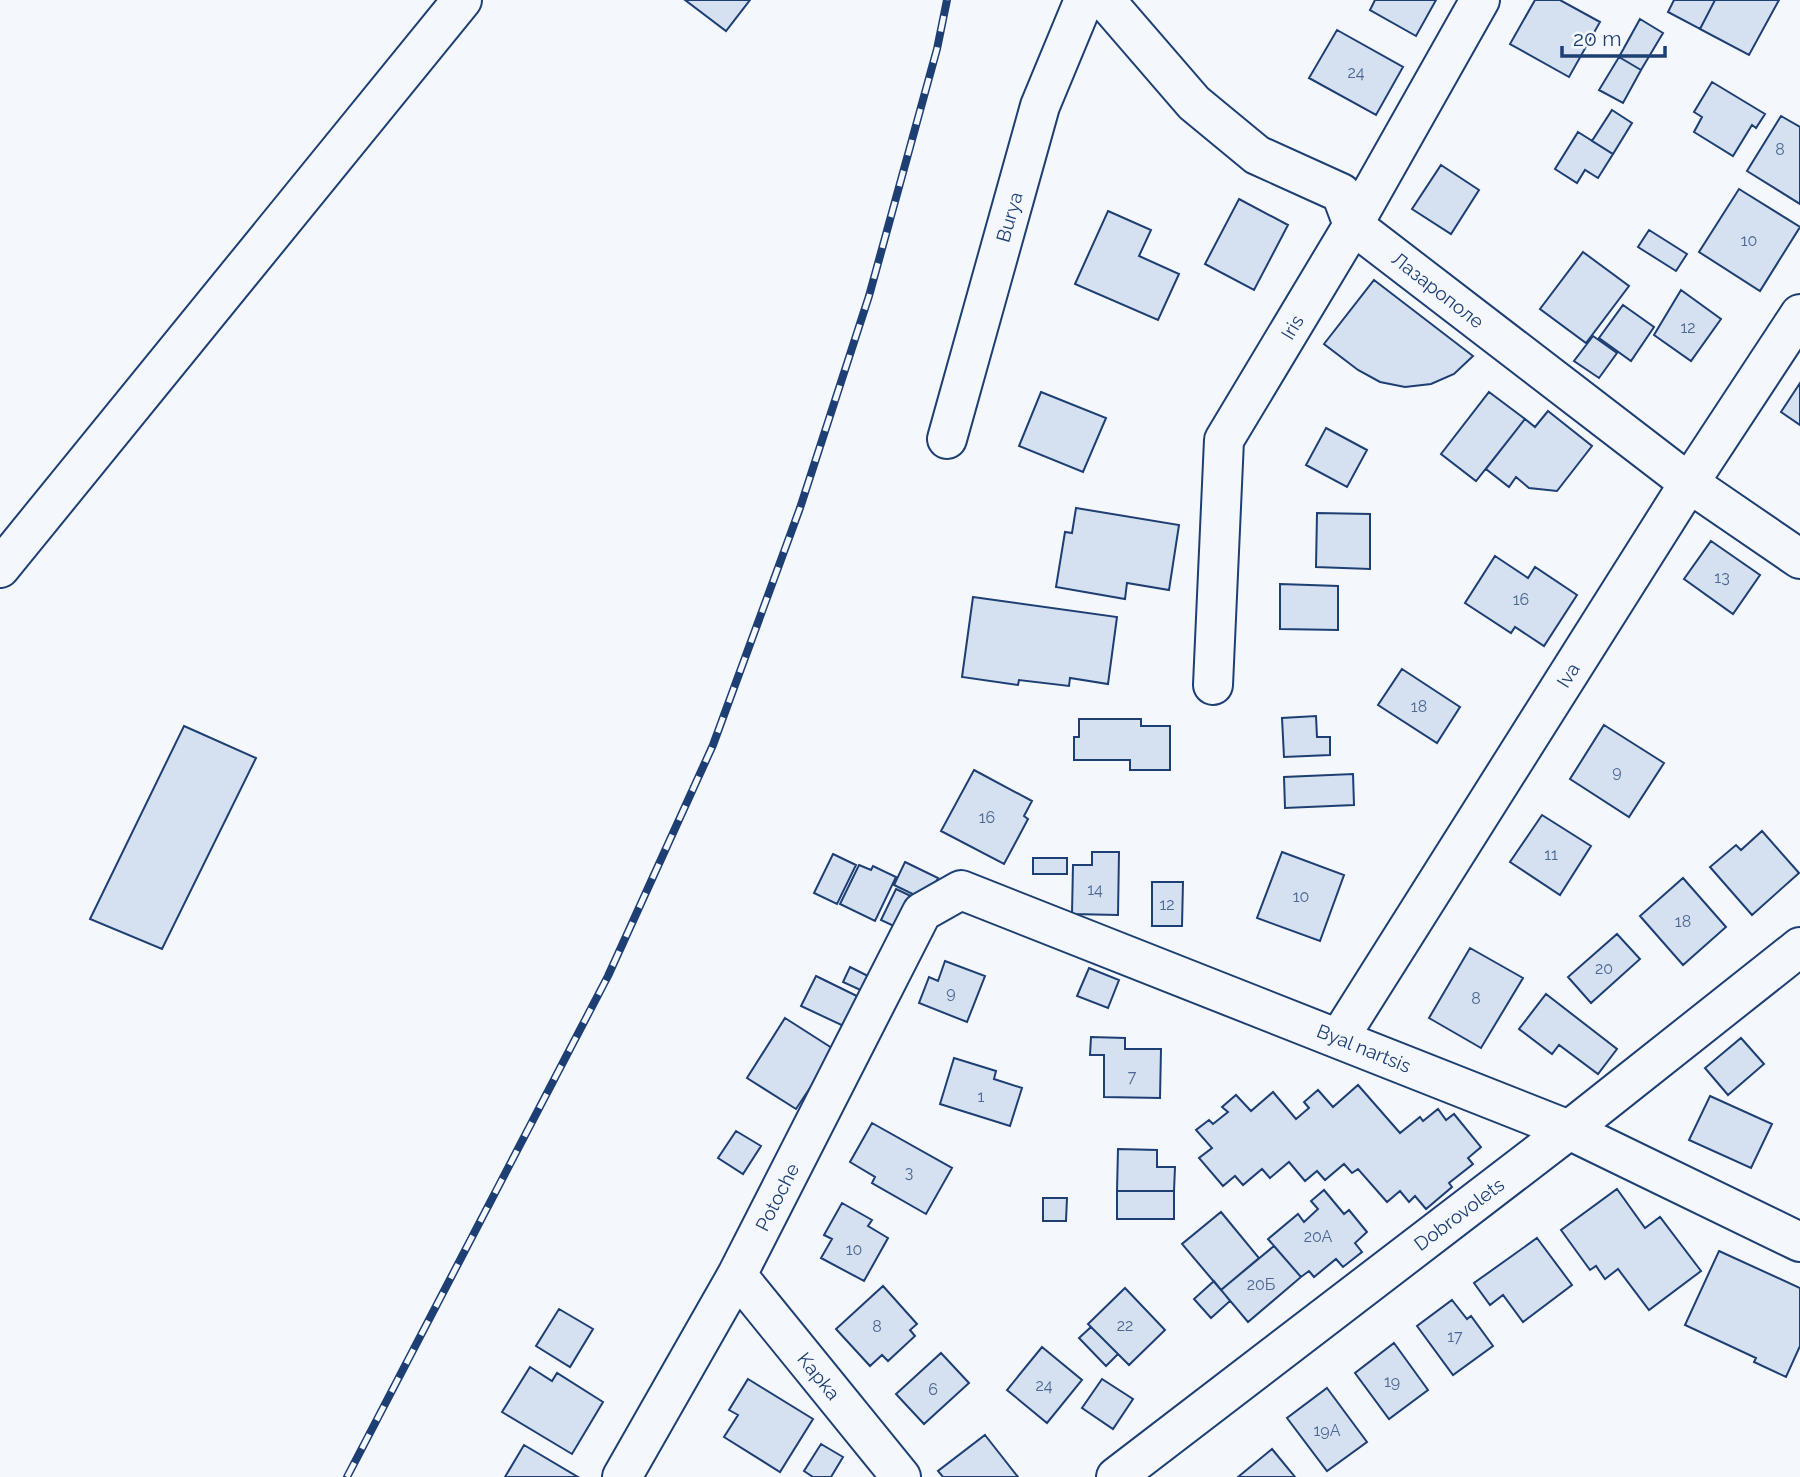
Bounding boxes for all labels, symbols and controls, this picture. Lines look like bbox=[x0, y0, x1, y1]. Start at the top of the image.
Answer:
scale bar bbox=[1562, 14, 1665, 58]
text: 20 m bbox=[1573, 26, 1621, 51]
house number: 24 bbox=[1347, 63, 1365, 82]
house number: 8 bbox=[1775, 140, 1785, 159]
street label: Burya bbox=[991, 189, 1027, 245]
house number: 10 bbox=[1741, 231, 1757, 250]
street label: Лазарополе bbox=[1388, 247, 1488, 333]
street label: Iris bbox=[1276, 311, 1308, 343]
house number: 12 bbox=[1680, 318, 1696, 337]
house number: 13 bbox=[1714, 568, 1730, 587]
house number: 16 bbox=[1513, 590, 1529, 609]
street label: Iva bbox=[1552, 659, 1584, 691]
house number: 18 bbox=[1411, 697, 1427, 716]
house number: 9 bbox=[1612, 762, 1622, 781]
house number: 16 bbox=[979, 808, 995, 827]
house number: 11 bbox=[1544, 845, 1558, 864]
house number: 14 bbox=[1087, 880, 1103, 899]
house number: 10 bbox=[1293, 887, 1309, 906]
house number: 12 bbox=[1159, 895, 1175, 914]
house number: 18 bbox=[1675, 912, 1691, 931]
house number: 20 bbox=[1595, 959, 1613, 978]
house number: 9 bbox=[946, 983, 956, 1002]
house number: 8 bbox=[1471, 989, 1481, 1008]
street label: Byal nartsis bbox=[1314, 1019, 1414, 1077]
house number: 7 bbox=[1128, 1067, 1137, 1086]
house number: 1 bbox=[978, 1087, 985, 1106]
street label: Potoche bbox=[751, 1159, 803, 1235]
house number: 3 bbox=[905, 1163, 913, 1182]
street label: Dobrovolets bbox=[1410, 1173, 1508, 1255]
house number: 20А bbox=[1304, 1227, 1333, 1246]
house number: 10 bbox=[846, 1240, 862, 1259]
house number: 20Б bbox=[1247, 1275, 1275, 1294]
house number: 22 bbox=[1117, 1316, 1133, 1335]
house number: 8 bbox=[872, 1317, 882, 1336]
house number: 17 bbox=[1447, 1327, 1463, 1346]
street label: Kapka bbox=[793, 1348, 845, 1404]
house number: 19 bbox=[1384, 1372, 1400, 1391]
house number: 24 bbox=[1035, 1376, 1053, 1395]
house number: 6 bbox=[928, 1380, 938, 1399]
house number: 19А bbox=[1313, 1421, 1341, 1440]

